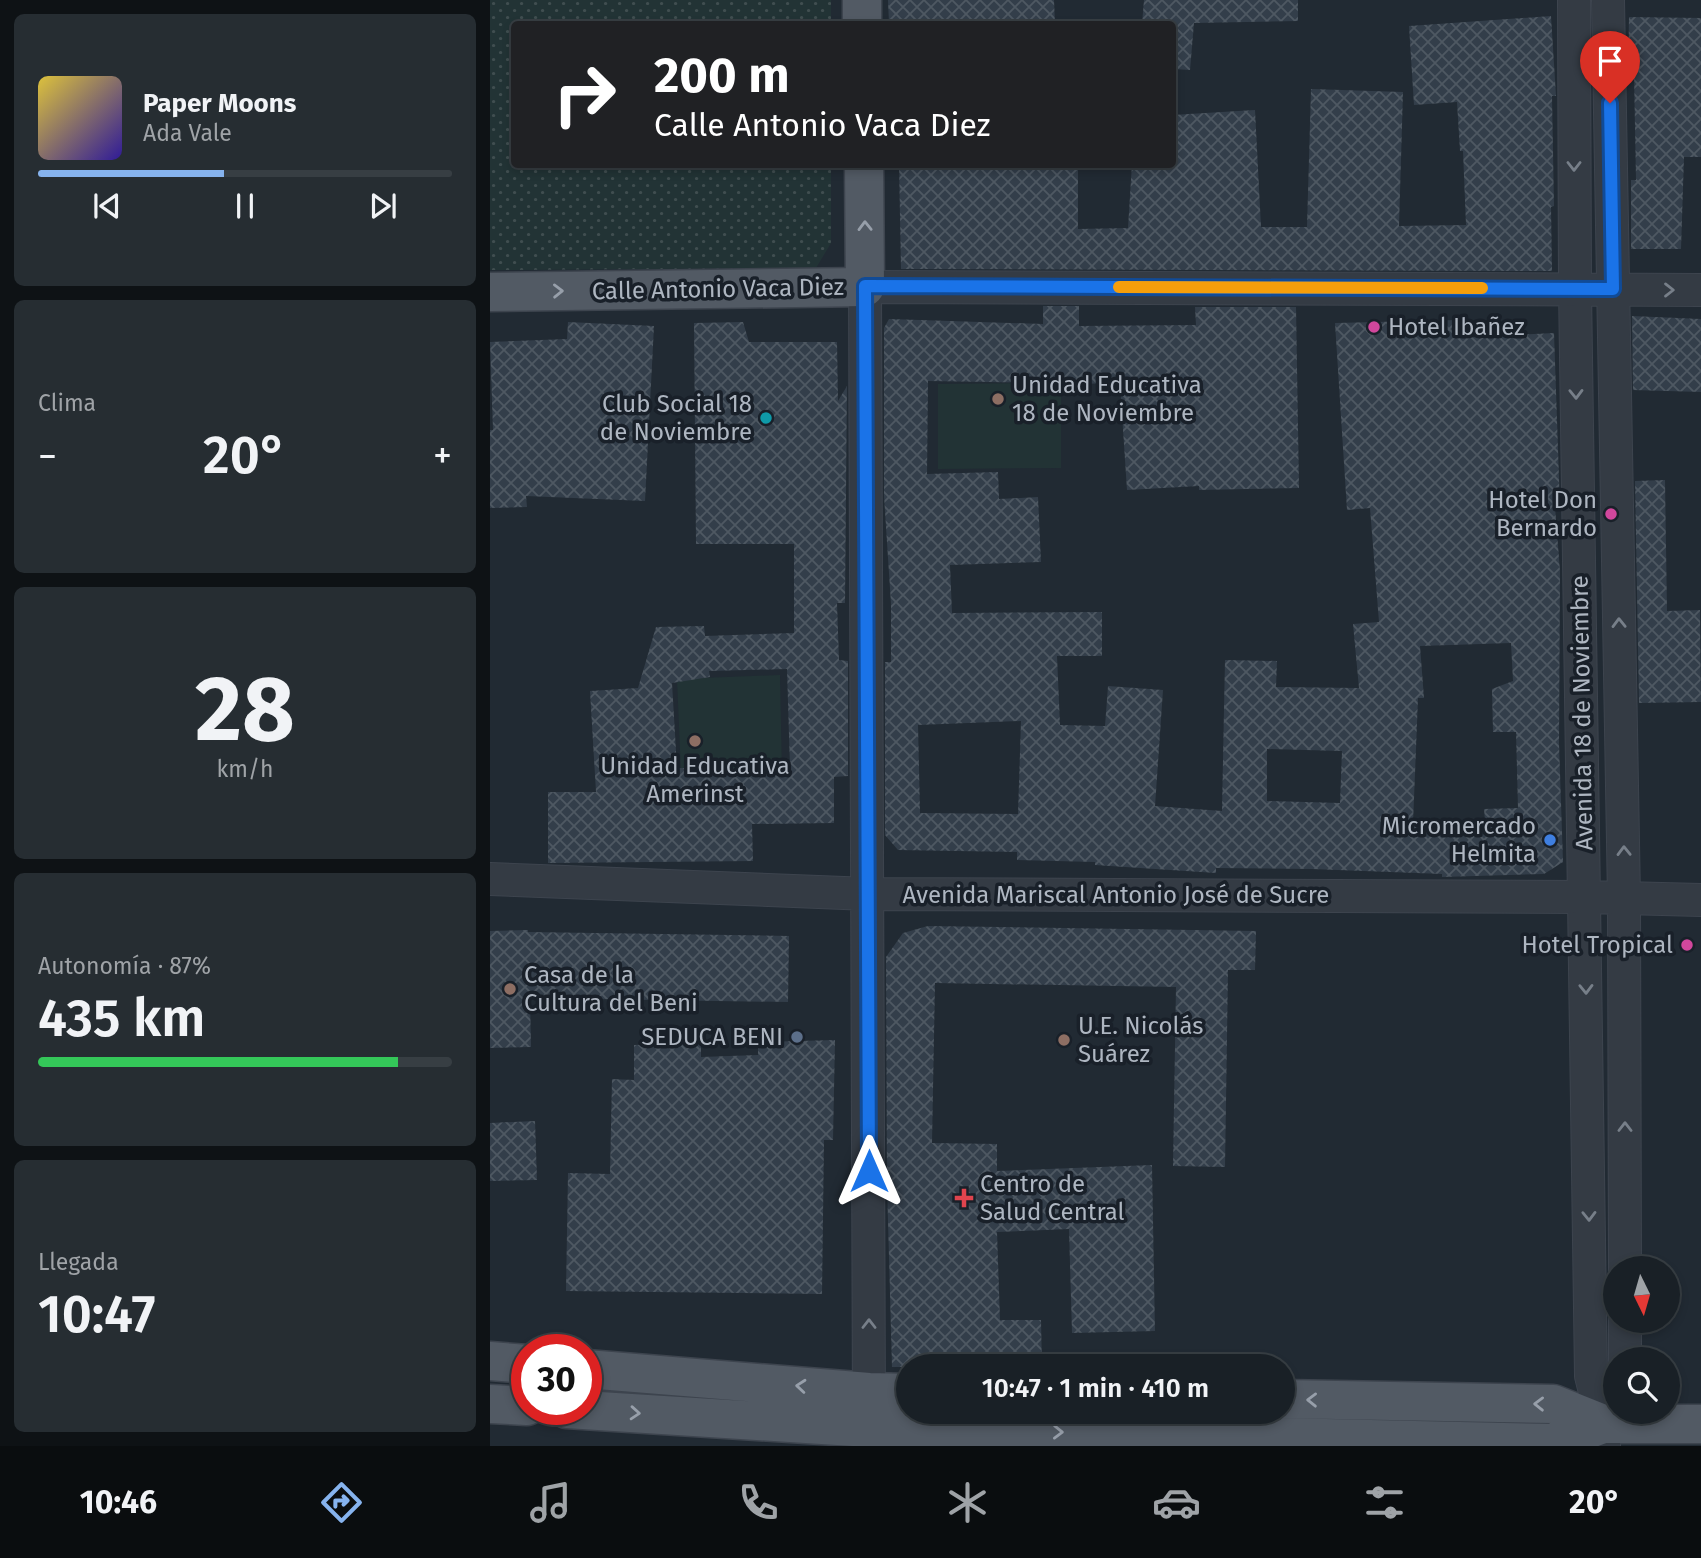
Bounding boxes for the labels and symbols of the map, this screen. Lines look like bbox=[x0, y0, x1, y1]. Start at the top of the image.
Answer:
pin bbox=[1580, 31, 1640, 103]
one-way arrow bbox=[1566, 161, 1582, 172]
one-way arrow bbox=[857, 220, 872, 231]
street label: Calle Antonio Vaca Diez bbox=[592, 273, 844, 305]
one-way arrow bbox=[1664, 282, 1674, 298]
one-way arrow bbox=[553, 283, 564, 299]
place label: Hotel Ibañez bbox=[1388, 313, 1525, 341]
marker: Hotel Ibañez bbox=[1366, 319, 1382, 335]
place label: Unidad Educativa 18 de Noviembre bbox=[1012, 371, 1202, 427]
one-way arrow bbox=[1569, 388, 1584, 399]
place label: Club Social 18 de Noviembre bbox=[600, 390, 752, 446]
marker: Unidad Educativa 18 de Noviembre bbox=[990, 391, 1006, 407]
marker: Club Social 18 de Noviembre bbox=[758, 410, 774, 426]
place label: Hotel Don Bernardo bbox=[1488, 486, 1597, 542]
marker: Hotel Don Bernardo bbox=[1603, 506, 1619, 522]
street label: Avenida 18 de Noviembre bbox=[1566, 575, 1598, 851]
one-way arrow bbox=[1611, 617, 1627, 628]
marker: Unidad Educativa Amerinst bbox=[687, 733, 703, 749]
place label: Unidad Educativa Amerinst bbox=[600, 752, 790, 808]
place label: Micromercado Helmita bbox=[1382, 812, 1536, 868]
marker: Micromercado Helmita bbox=[1542, 832, 1558, 848]
one-way arrow bbox=[1616, 845, 1631, 856]
street label: Avenida Mariscal Antonio José de Sucre bbox=[903, 881, 1329, 909]
place label: Hotel Tropical bbox=[1522, 931, 1673, 959]
marker: Hotel Tropical bbox=[1679, 937, 1695, 953]
place label: Casa de la Cultura del Beni bbox=[524, 961, 698, 1017]
marker: Casa de la Cultura del Beni bbox=[502, 981, 518, 997]
one-way arrow bbox=[1578, 984, 1594, 994]
place label: U.E. Nicolás Suárez bbox=[1078, 1012, 1203, 1068]
place label: SEDUCA BENI bbox=[641, 1023, 783, 1051]
marker: SEDUCA BENI bbox=[789, 1029, 805, 1045]
marker: U.E. Nicolás Suárez bbox=[1056, 1032, 1072, 1048]
one-way arrow bbox=[1617, 1121, 1633, 1132]
position arrow bbox=[832, 1134, 906, 1208]
place label: Centro de Salud Central bbox=[980, 1170, 1125, 1226]
marker: Centro de Salud Central bbox=[954, 1188, 974, 1208]
one-way arrow bbox=[1581, 1211, 1597, 1222]
north arrow bbox=[1603, 1256, 1680, 1334]
one-way arrow bbox=[861, 1318, 877, 1329]
speed limit sign: 30 bbox=[511, 1334, 602, 1425]
one-way arrow bbox=[795, 1379, 806, 1394]
one-way arrow bbox=[1306, 1392, 1316, 1408]
one-way arrow bbox=[1533, 1396, 1544, 1412]
one-way arrow bbox=[630, 1405, 641, 1420]
one-way arrow bbox=[1053, 1424, 1064, 1440]

